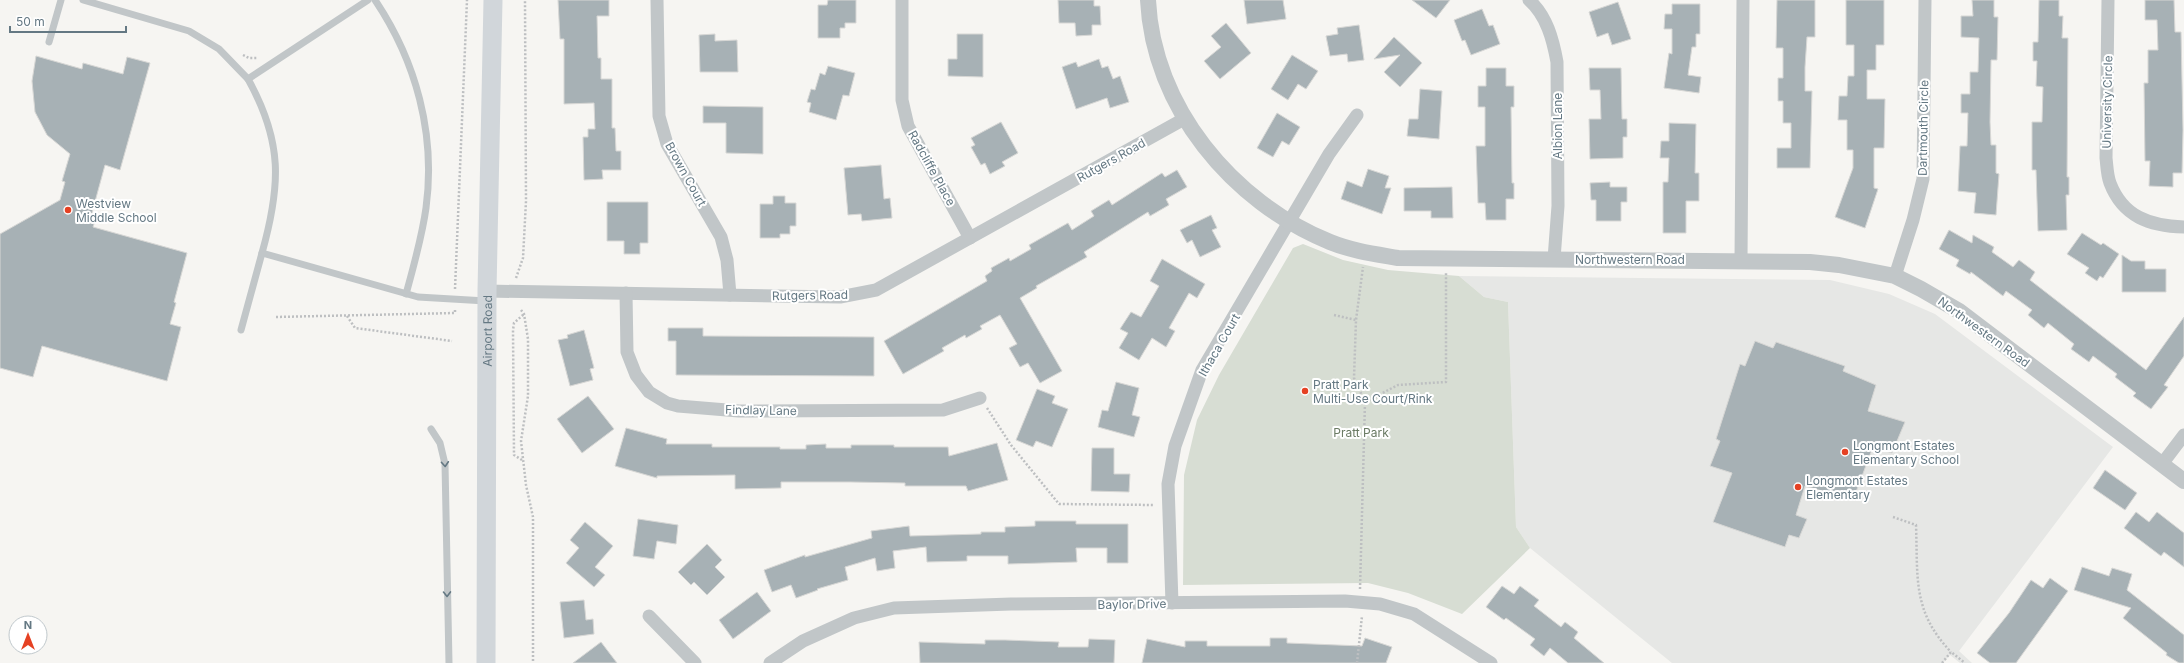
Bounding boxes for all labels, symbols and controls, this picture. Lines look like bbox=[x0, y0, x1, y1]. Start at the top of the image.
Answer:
scale bar bbox=[10, 8, 126, 34]
text: 50 m bbox=[16, 14, 45, 29]
street label: University Circle bbox=[2099, 55, 2115, 149]
street label: Dartmouth Circle bbox=[1915, 80, 1931, 176]
street label: Albion Lane bbox=[1550, 93, 1565, 159]
street label: Radcliffe Place bbox=[905, 128, 959, 208]
street label: Rutgers Road bbox=[1074, 135, 1148, 185]
street label: Brown Court bbox=[662, 139, 710, 209]
place label: Westview Middle School bbox=[76, 196, 157, 225]
marker: Westview Middle School bbox=[63, 205, 73, 215]
street label: Northwestern Road bbox=[1575, 252, 1685, 267]
street label: Rutgers Road bbox=[772, 287, 848, 303]
street label: Northwestern Road bbox=[1935, 294, 2033, 370]
street label: Airport Road bbox=[479, 295, 494, 367]
street label: Ithaca Court bbox=[1195, 311, 1243, 379]
place label: Pratt Park Multi-Use Court/Rink bbox=[1313, 377, 1433, 406]
marker: Pratt Park Multi-Use Court/Rink bbox=[1300, 386, 1310, 396]
street label: Findlay Lane bbox=[725, 402, 797, 418]
park label: Pratt Park bbox=[1333, 425, 1389, 440]
place label: Longmont Estates Elementary School bbox=[1853, 438, 1959, 467]
marker: Longmont Estates Elementary School bbox=[1840, 447, 1850, 457]
one-way arrow bbox=[441, 462, 449, 468]
place label: Longmont Estates Elementary bbox=[1806, 473, 1908, 502]
marker: Longmont Estates Elementary bbox=[1793, 482, 1803, 492]
one-way arrow bbox=[443, 591, 451, 597]
street label: Baylor Drive bbox=[1097, 596, 1167, 612]
north arrow bbox=[8, 615, 48, 655]
text: N bbox=[24, 618, 32, 632]

